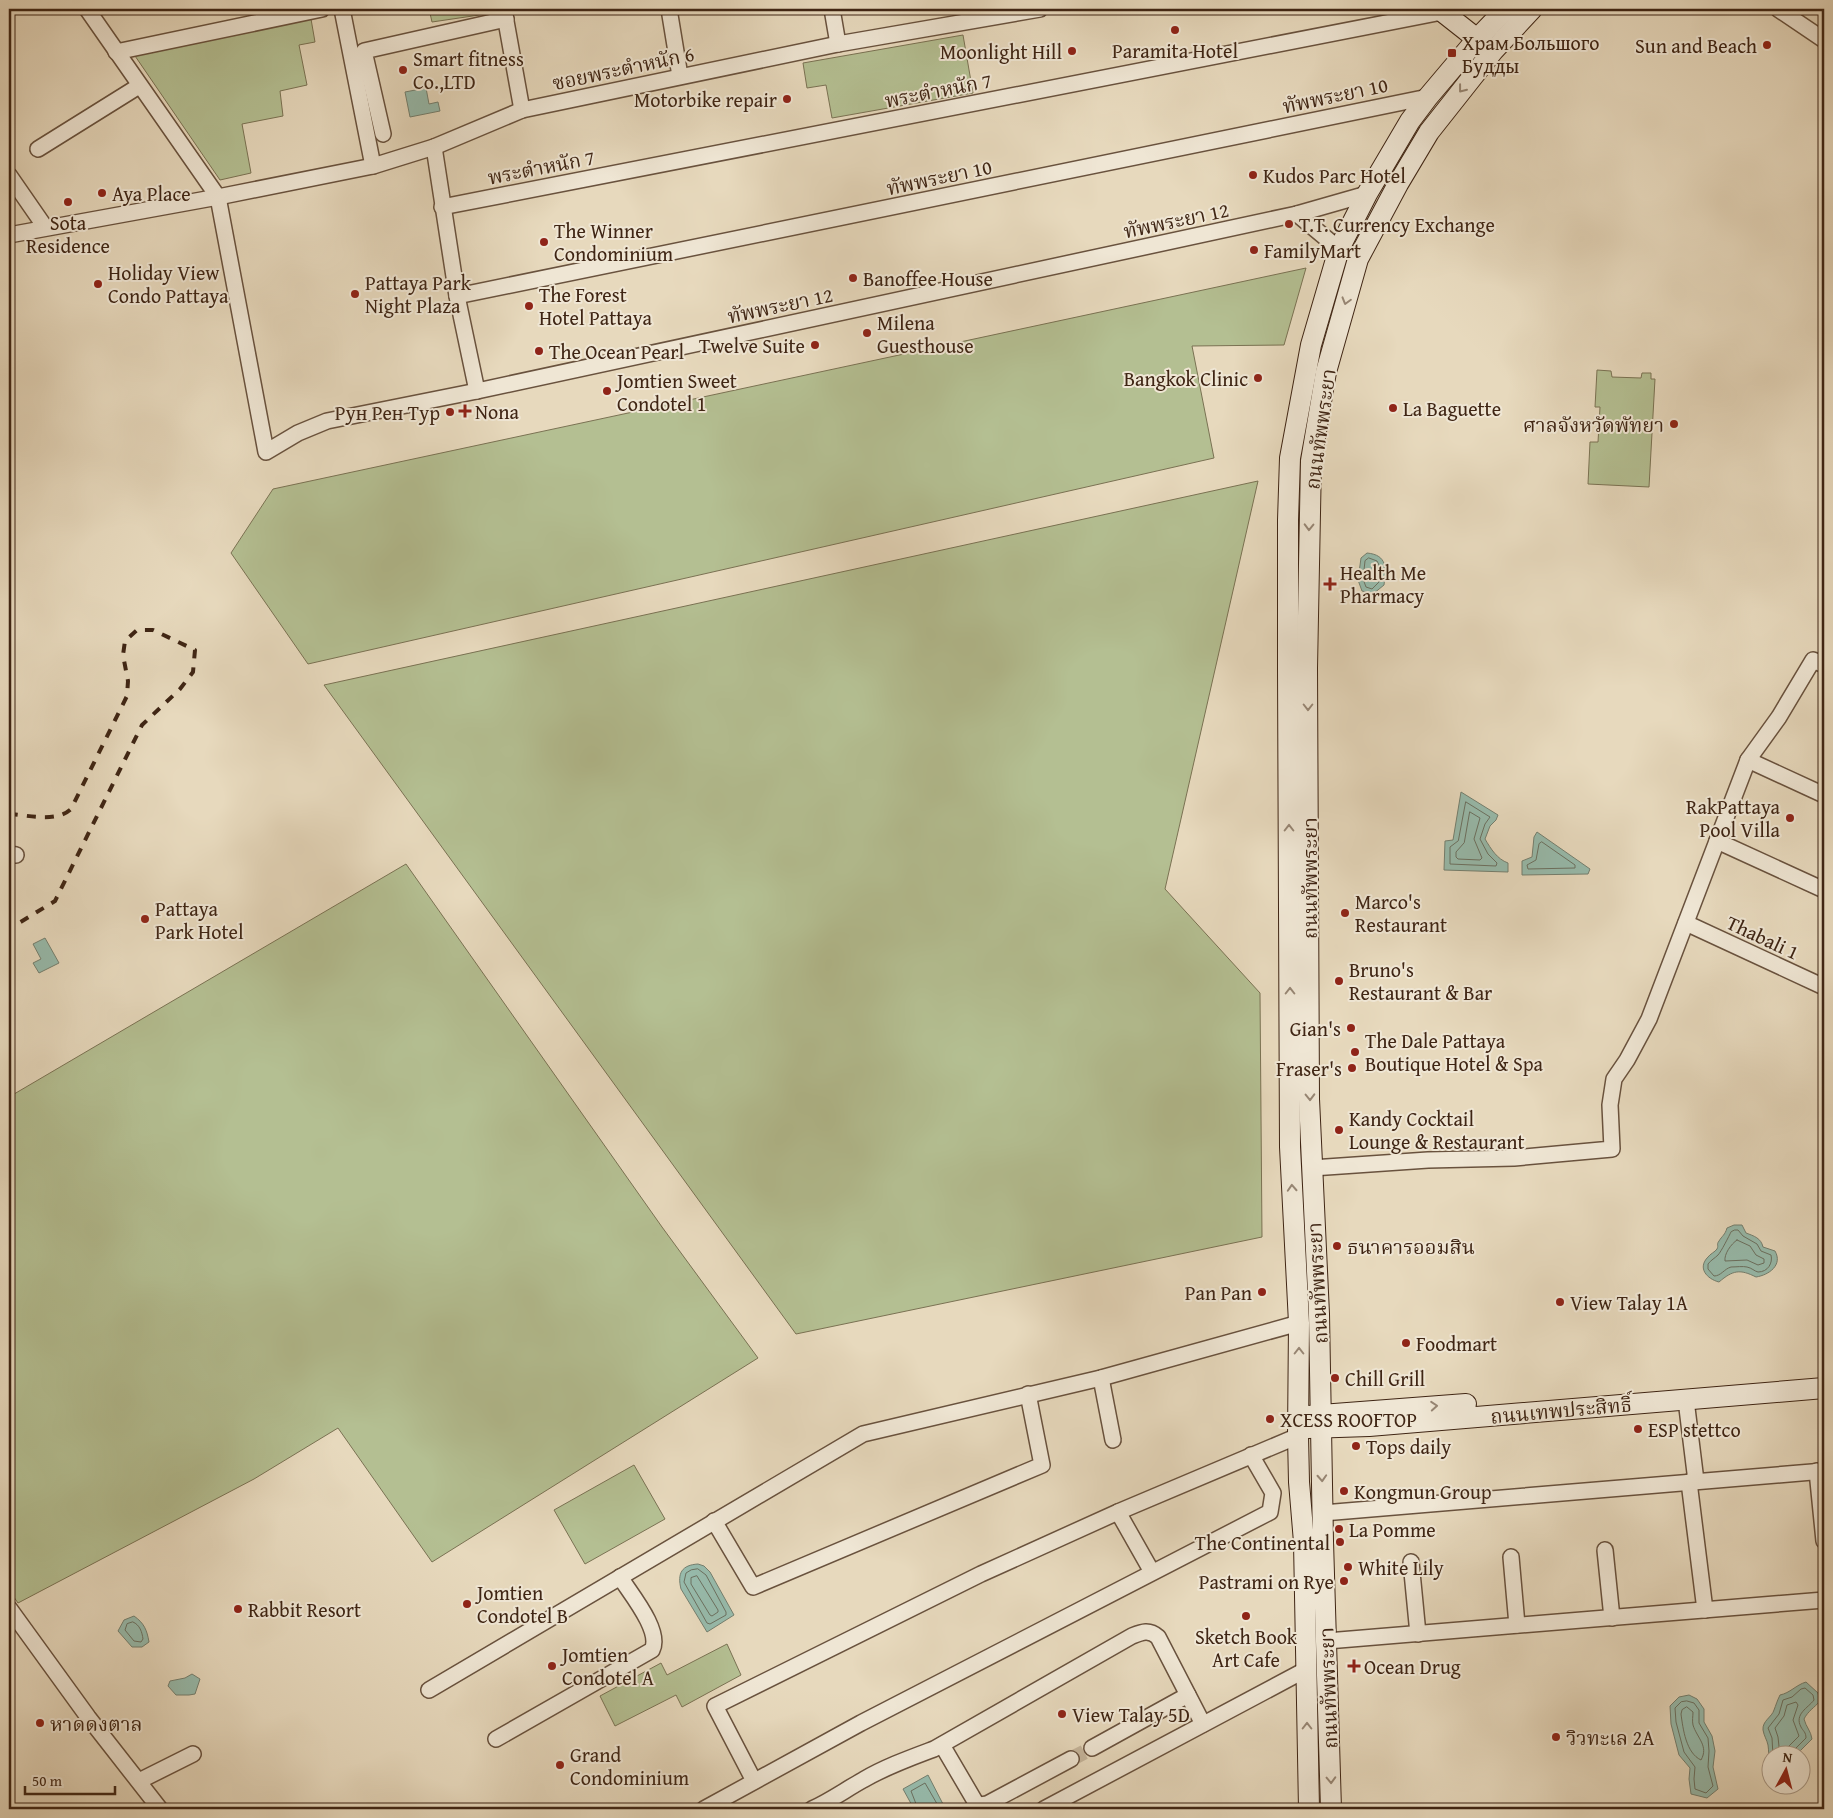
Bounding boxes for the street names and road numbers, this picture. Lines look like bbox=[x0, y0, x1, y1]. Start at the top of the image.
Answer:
street label: ซอยพระตำหนัก 6 bbox=[549, 39, 697, 97]
street label: พระตำหนัก 7 bbox=[882, 65, 994, 115]
street label: ทัพพระยา 10 bbox=[1280, 70, 1390, 120]
street label: พระตำหนัก 7 bbox=[485, 142, 597, 192]
street label: ทัพพระยา 10 bbox=[884, 152, 994, 202]
street label: ทัพพระยา 12 bbox=[1121, 195, 1231, 245]
street label: ทัพพระยา 12 bbox=[725, 280, 835, 330]
street label: ถนนทัพพระยา bbox=[1297, 367, 1343, 491]
street label: ถนนทัพพระยา bbox=[1295, 817, 1324, 939]
street label: Thabali 1 bbox=[1722, 908, 1804, 966]
street label: ถนนทัพพระยา bbox=[1299, 1221, 1335, 1345]
street label: ถนนเทพประสิทธิ์ bbox=[1489, 1389, 1635, 1431]
street label: ถนนทัพพระยา bbox=[1311, 1627, 1345, 1749]

